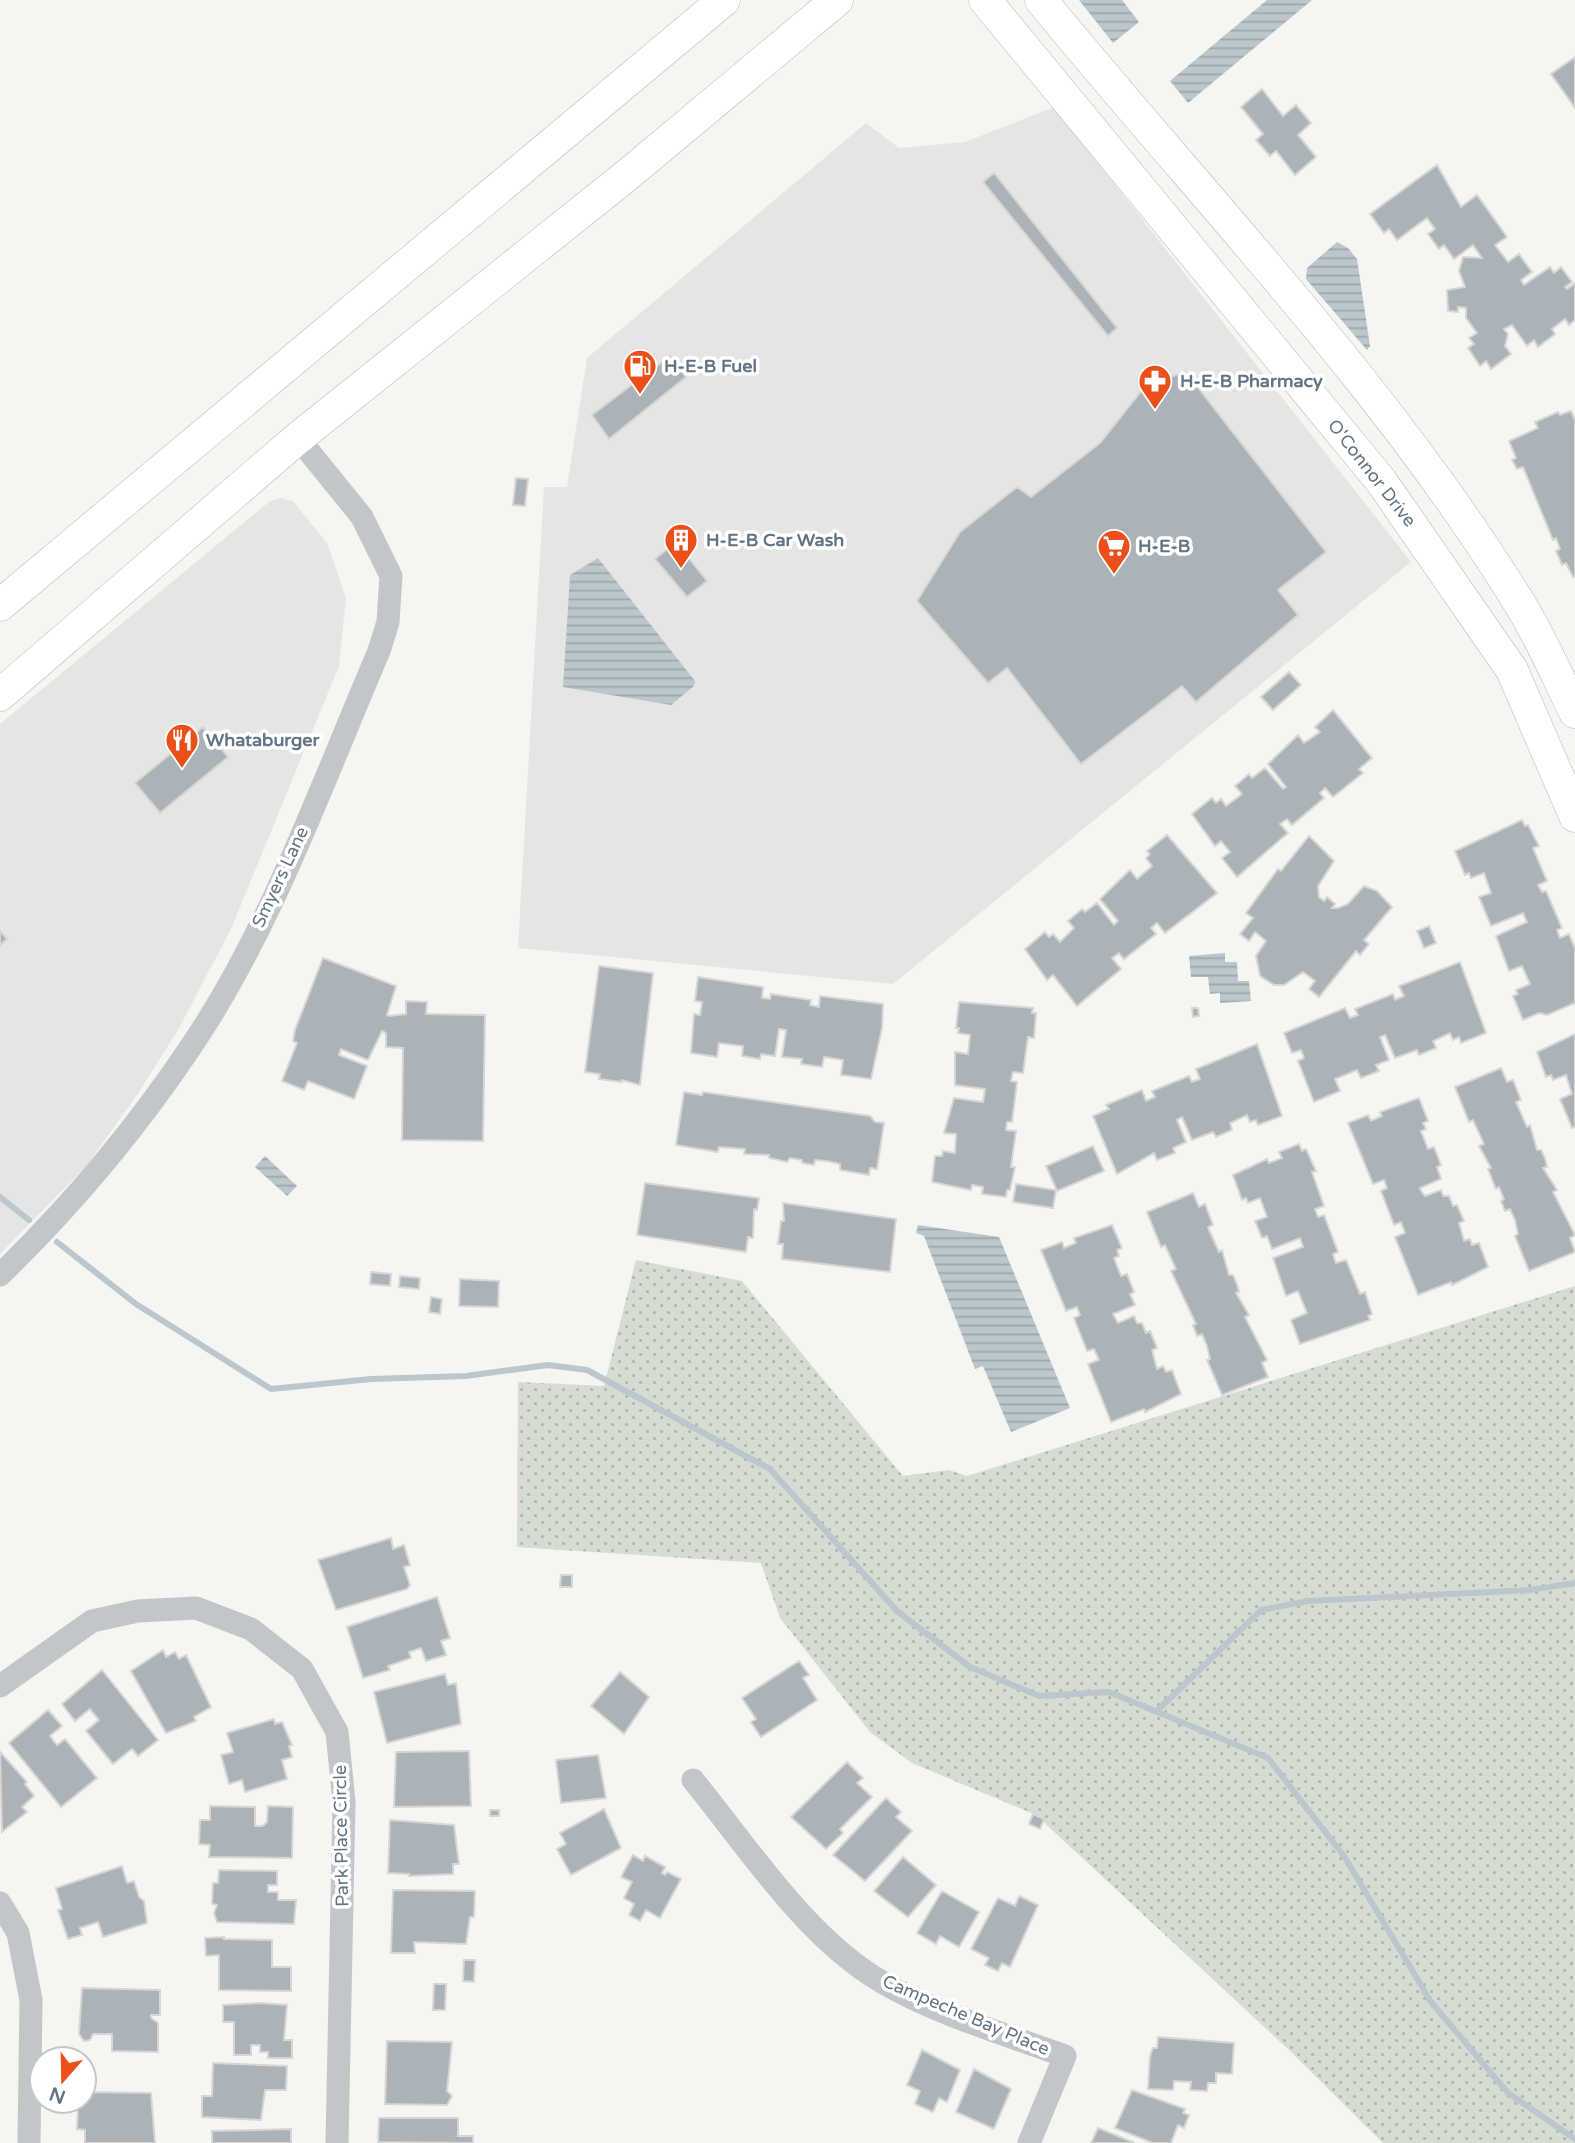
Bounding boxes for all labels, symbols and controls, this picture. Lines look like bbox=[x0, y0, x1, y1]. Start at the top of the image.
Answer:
fuel station icon: H-E-B Fuel bbox=[621, 347, 659, 396]
place label: H-E-B Fuel bbox=[664, 355, 757, 377]
pharmacy icon: H-E-B Pharmacy bbox=[1136, 362, 1174, 411]
place label: H-E-B Pharmacy bbox=[1180, 370, 1323, 392]
street label: O'Connor Drive bbox=[1323, 415, 1421, 531]
building icon: H-E-B Car Wash bbox=[662, 521, 700, 570]
supermarket icon: H-E-B bbox=[1095, 527, 1133, 576]
place label: H-E-B Car Wash bbox=[706, 529, 844, 551]
place label: H-E-B bbox=[1138, 535, 1190, 557]
restaurant icon: Whataburger bbox=[163, 721, 201, 770]
place label: Whataburger bbox=[206, 729, 321, 751]
street label: Smyers Lane bbox=[247, 823, 313, 931]
street label: Park Place Circle bbox=[329, 1765, 353, 1907]
street label: Campeche Bay Place bbox=[879, 1970, 1053, 2060]
north arrow bbox=[28, 2045, 98, 2115]
text: N bbox=[47, 2082, 68, 2108]

